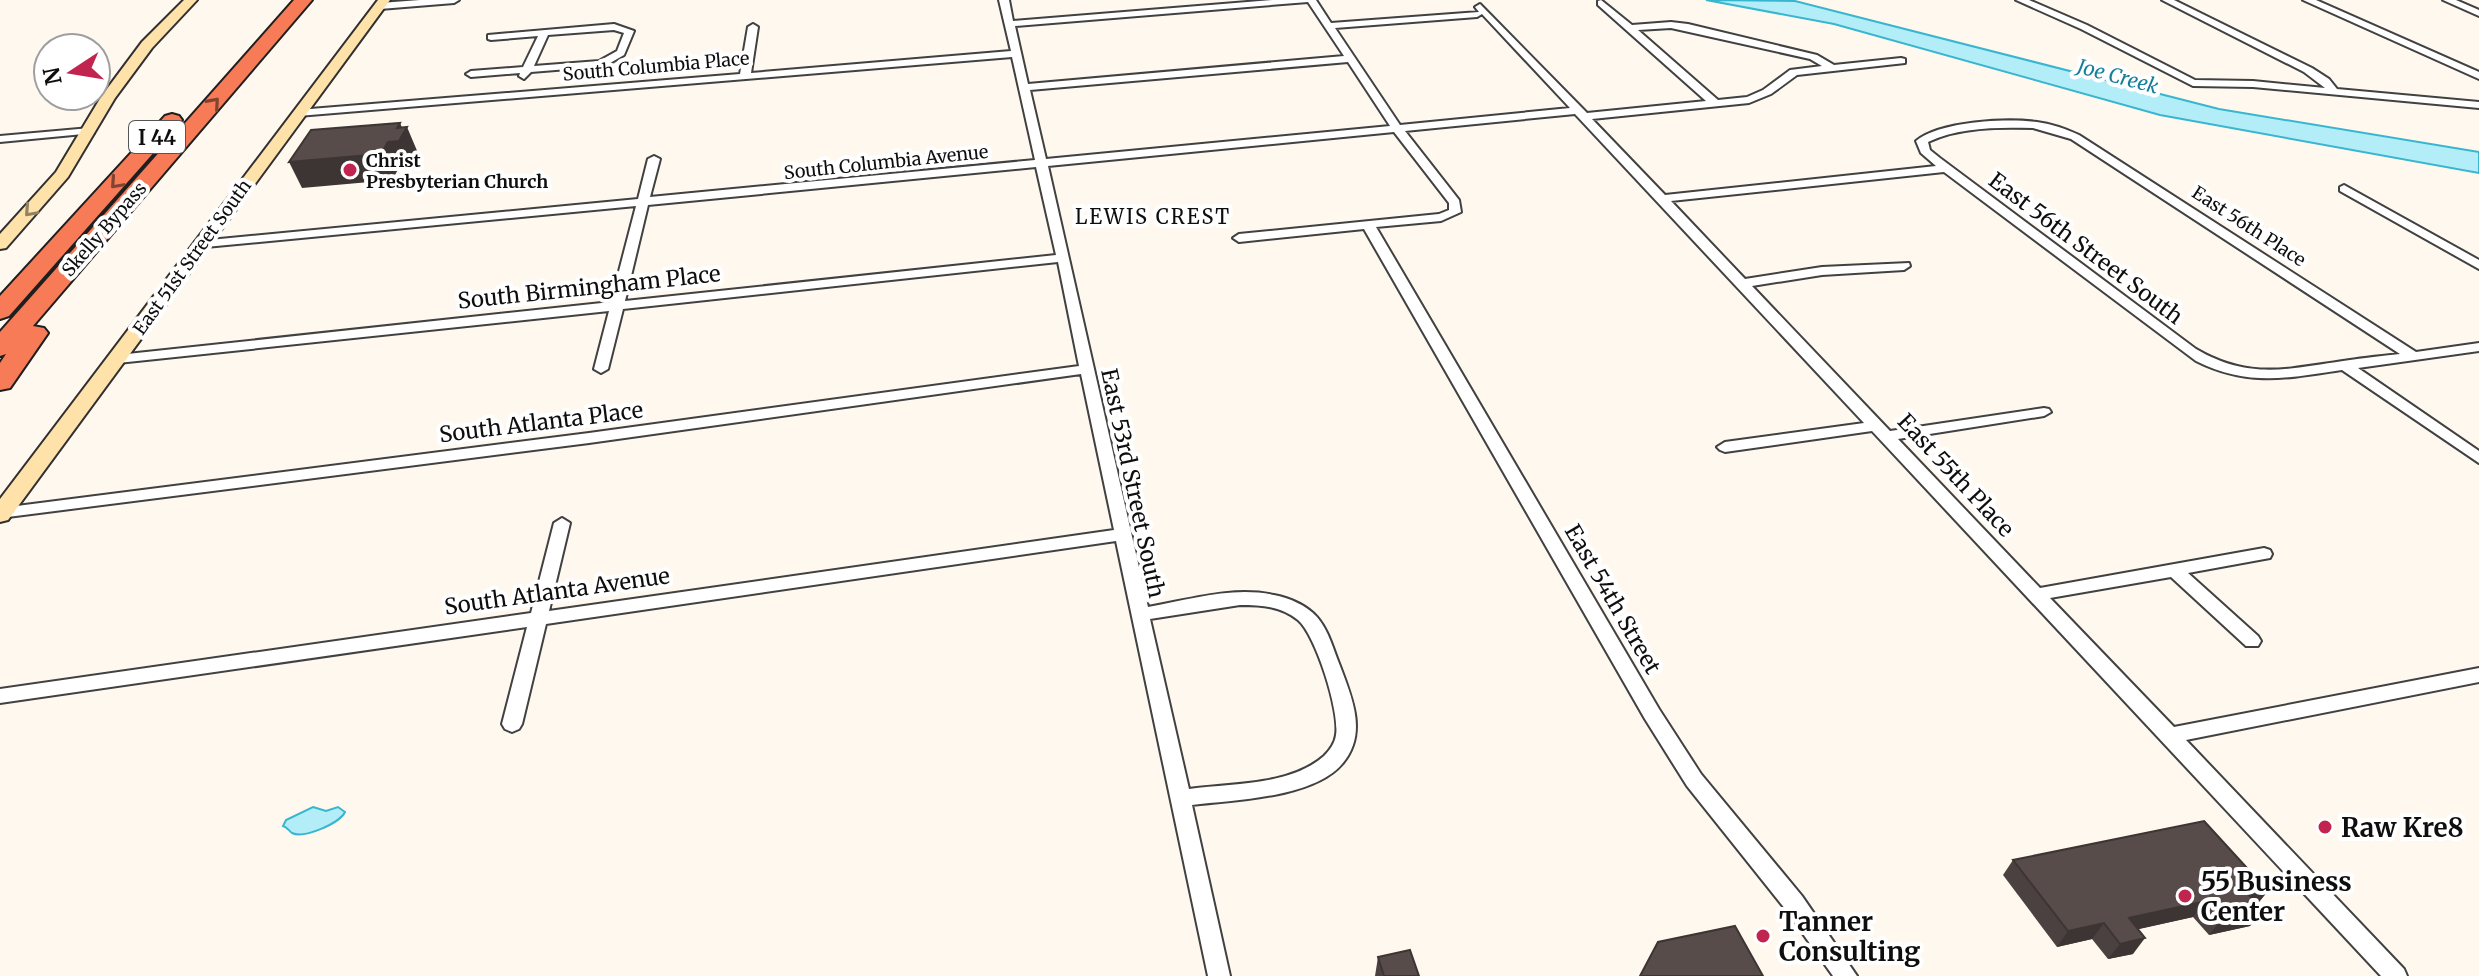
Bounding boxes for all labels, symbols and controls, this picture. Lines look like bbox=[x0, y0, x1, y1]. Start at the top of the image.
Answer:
north arrow bbox=[32, 32, 112, 112]
street label: South Columbia Place bbox=[562, 46, 750, 86]
water label: Joe Creek bbox=[2073, 53, 2161, 99]
text: N bbox=[37, 64, 68, 88]
one-way arrow bbox=[204, 97, 219, 112]
road number: I 44 bbox=[129, 121, 185, 153]
street label: South Columbia Avenue bbox=[783, 140, 989, 184]
place label: Christ Presbyterian Church bbox=[366, 149, 548, 193]
marker: Christ Presbyterian Church bbox=[341, 161, 359, 179]
street label: East 56th Street South bbox=[1983, 166, 2189, 330]
one-way arrow bbox=[111, 173, 125, 188]
street label: East 51st Street South bbox=[128, 175, 256, 339]
street label: Skelly Bypass bbox=[57, 177, 151, 281]
street label: East 56th Place bbox=[2188, 181, 2310, 271]
one-way arrow bbox=[26, 202, 40, 217]
district label: LEWIS CREST bbox=[1075, 204, 1231, 229]
street label: South Birmingham Place bbox=[456, 259, 722, 315]
street label: East 53rd Street South bbox=[1095, 366, 1171, 601]
street label: South Atlanta Place bbox=[437, 396, 645, 448]
street label: East 55th Place bbox=[1892, 408, 2020, 542]
street label: East 54th Street bbox=[1559, 519, 1667, 679]
street label: South Atlanta Avenue bbox=[442, 561, 672, 621]
place label: Raw Kre8 bbox=[2341, 811, 2464, 844]
marker: Raw Kre8 bbox=[2316, 818, 2334, 836]
place label: 55 Business Center bbox=[2201, 865, 2352, 928]
marker: 55 Business Center bbox=[2176, 887, 2194, 905]
place label: Tanner Consulting bbox=[1779, 905, 1920, 968]
marker: Tanner Consulting bbox=[1754, 927, 1772, 945]

